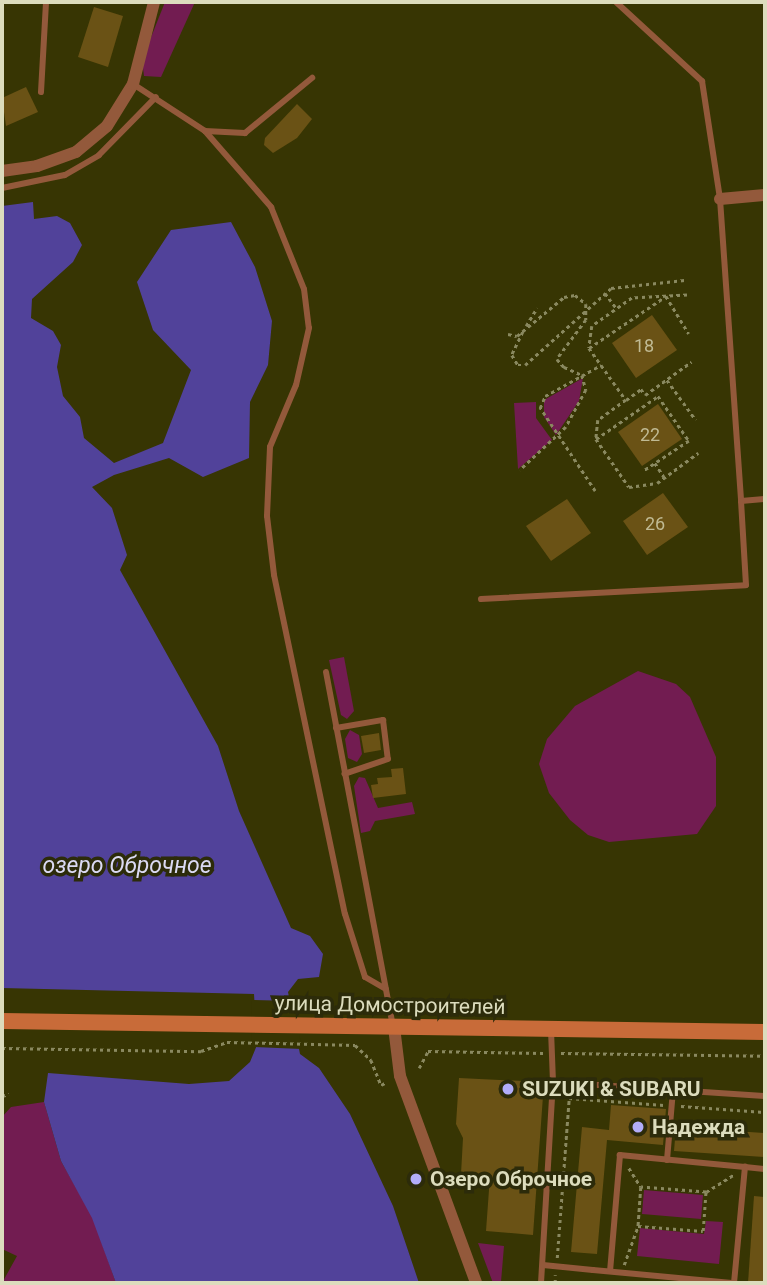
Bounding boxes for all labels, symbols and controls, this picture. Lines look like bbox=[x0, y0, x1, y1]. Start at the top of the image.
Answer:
house number: 18 bbox=[634, 335, 654, 357]
house number: 22 bbox=[640, 424, 660, 446]
house number: 26 bbox=[645, 513, 665, 535]
water label: озеро Оброчное bbox=[42, 852, 212, 880]
street label: улица Домостроителей bbox=[274, 990, 506, 1020]
place label: SUZUKI & SUBARU bbox=[522, 1076, 701, 1102]
marker: SUZUKI & SUBARU bbox=[500, 1081, 516, 1097]
place label: Надежда bbox=[652, 1114, 745, 1140]
marker: Надежда bbox=[630, 1119, 646, 1135]
place label: Озеро Оброчное bbox=[430, 1166, 592, 1192]
marker: Озеро Оброчное bbox=[408, 1171, 424, 1187]

